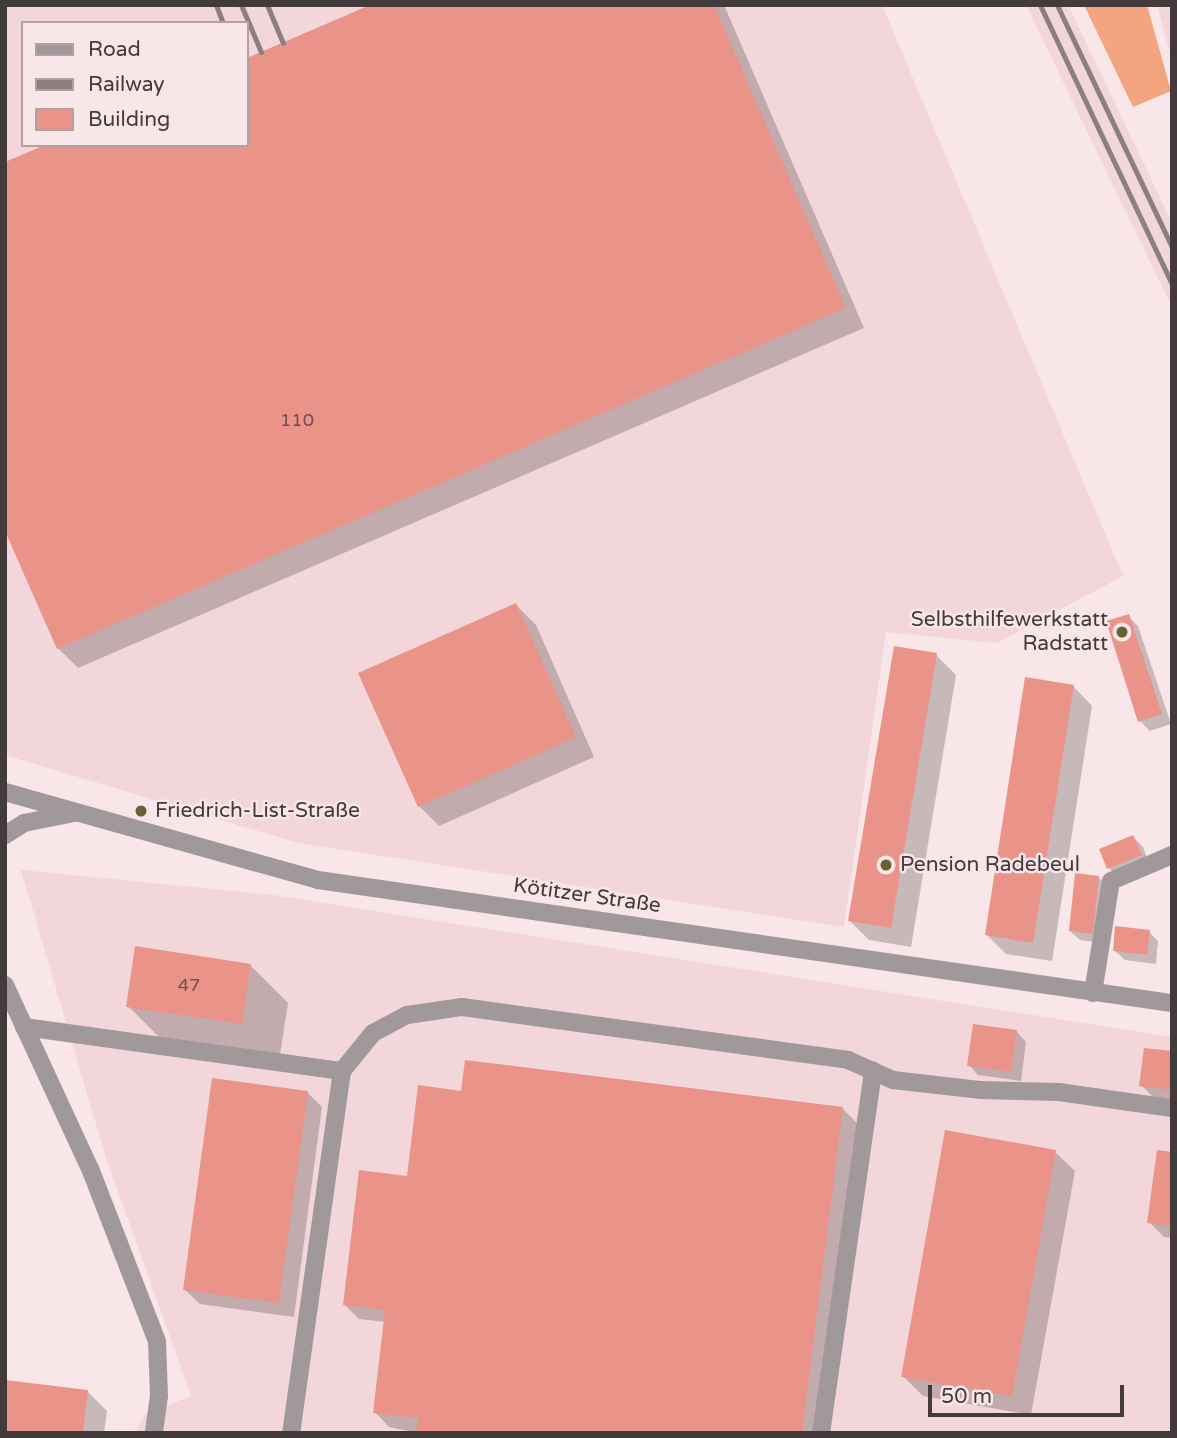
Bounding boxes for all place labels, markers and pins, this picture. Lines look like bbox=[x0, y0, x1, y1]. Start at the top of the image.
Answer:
place label: Selbsthilfewerkstatt Radstatt bbox=[911, 607, 1108, 657]
marker: Selbsthilfewerkstatt Radstatt bbox=[1114, 624, 1130, 640]
place label: Friedrich-List-Straße bbox=[155, 798, 360, 824]
marker: Friedrich-List-Straße bbox=[133, 803, 149, 819]
place label: Pension Radebeul bbox=[900, 852, 1080, 878]
marker: Pension Radebeul bbox=[878, 857, 894, 873]

